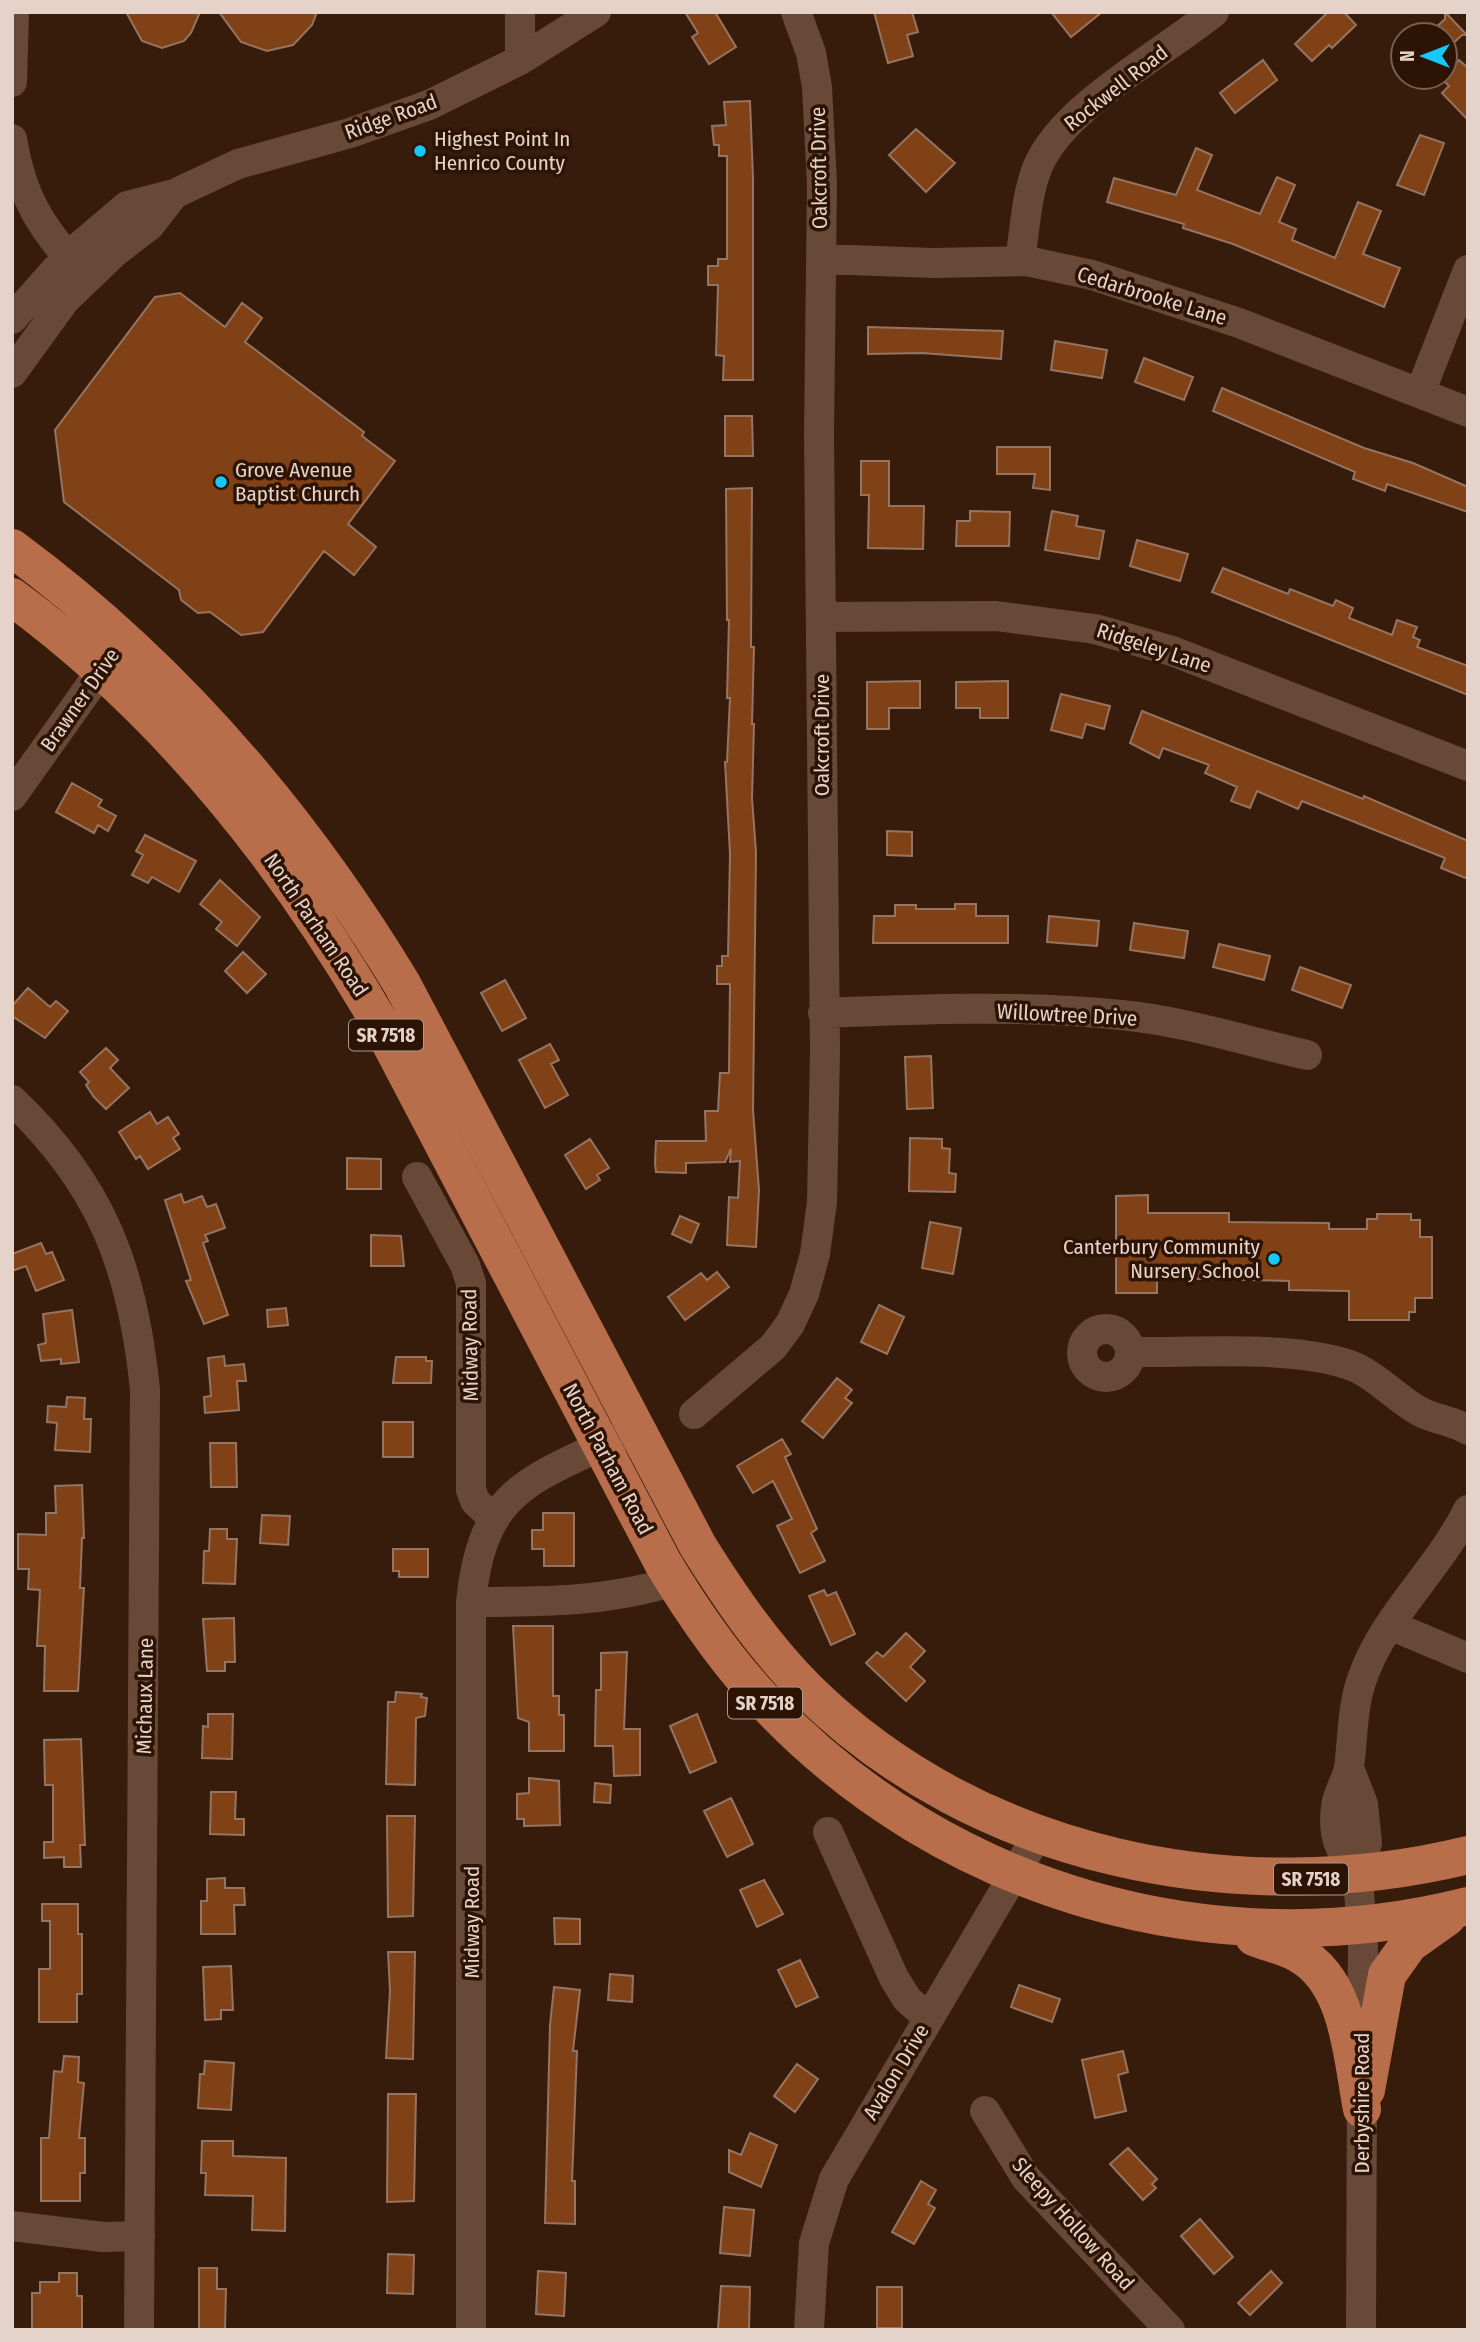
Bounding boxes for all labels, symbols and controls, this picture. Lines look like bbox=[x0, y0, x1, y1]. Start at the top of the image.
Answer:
north arrow bbox=[1389, 21, 1459, 91]
street label: Rockwell Road bbox=[1059, 39, 1173, 137]
text: N bbox=[1396, 50, 1419, 62]
street label: Ridge Road bbox=[341, 88, 441, 146]
street label: Oakcroft Drive bbox=[805, 107, 833, 229]
place label: Highest Point In Henrico County bbox=[434, 126, 570, 176]
marker: Highest Point In Henrico County bbox=[412, 143, 428, 159]
street label: Cedarbrooke Lane bbox=[1074, 261, 1230, 331]
place label: Grove Avenue Baptist Church bbox=[235, 457, 360, 507]
marker: Grove Avenue Baptist Church bbox=[213, 474, 229, 490]
street label: Ridgeley Lane bbox=[1093, 617, 1215, 679]
street label: Brawner Drive bbox=[35, 643, 125, 757]
street label: Oakcroft Drive bbox=[809, 674, 835, 796]
street label: North Parham Road bbox=[258, 848, 374, 1002]
street label: Willowtree Drive bbox=[996, 998, 1138, 1032]
road number: SR 7518 bbox=[349, 1020, 423, 1050]
place label: Canterbury Community Nursery School bbox=[1063, 1234, 1261, 1284]
marker: Canterbury Community Nursery School bbox=[1266, 1251, 1282, 1267]
street label: Midway Road bbox=[456, 1288, 484, 1402]
street label: North Parham Road bbox=[557, 1379, 659, 1539]
street label: Michaux Lane bbox=[131, 1637, 159, 1755]
road number: SR 7518 bbox=[728, 1688, 802, 1718]
road number: SR 7518 bbox=[1274, 1864, 1348, 1895]
street label: Midway Road bbox=[459, 1866, 485, 1978]
street label: Avalon Drive bbox=[857, 2019, 935, 2125]
street label: Derbyshire Road bbox=[1349, 2032, 1375, 2174]
street label: Sleepy Hollow Road bbox=[1006, 2152, 1140, 2296]

